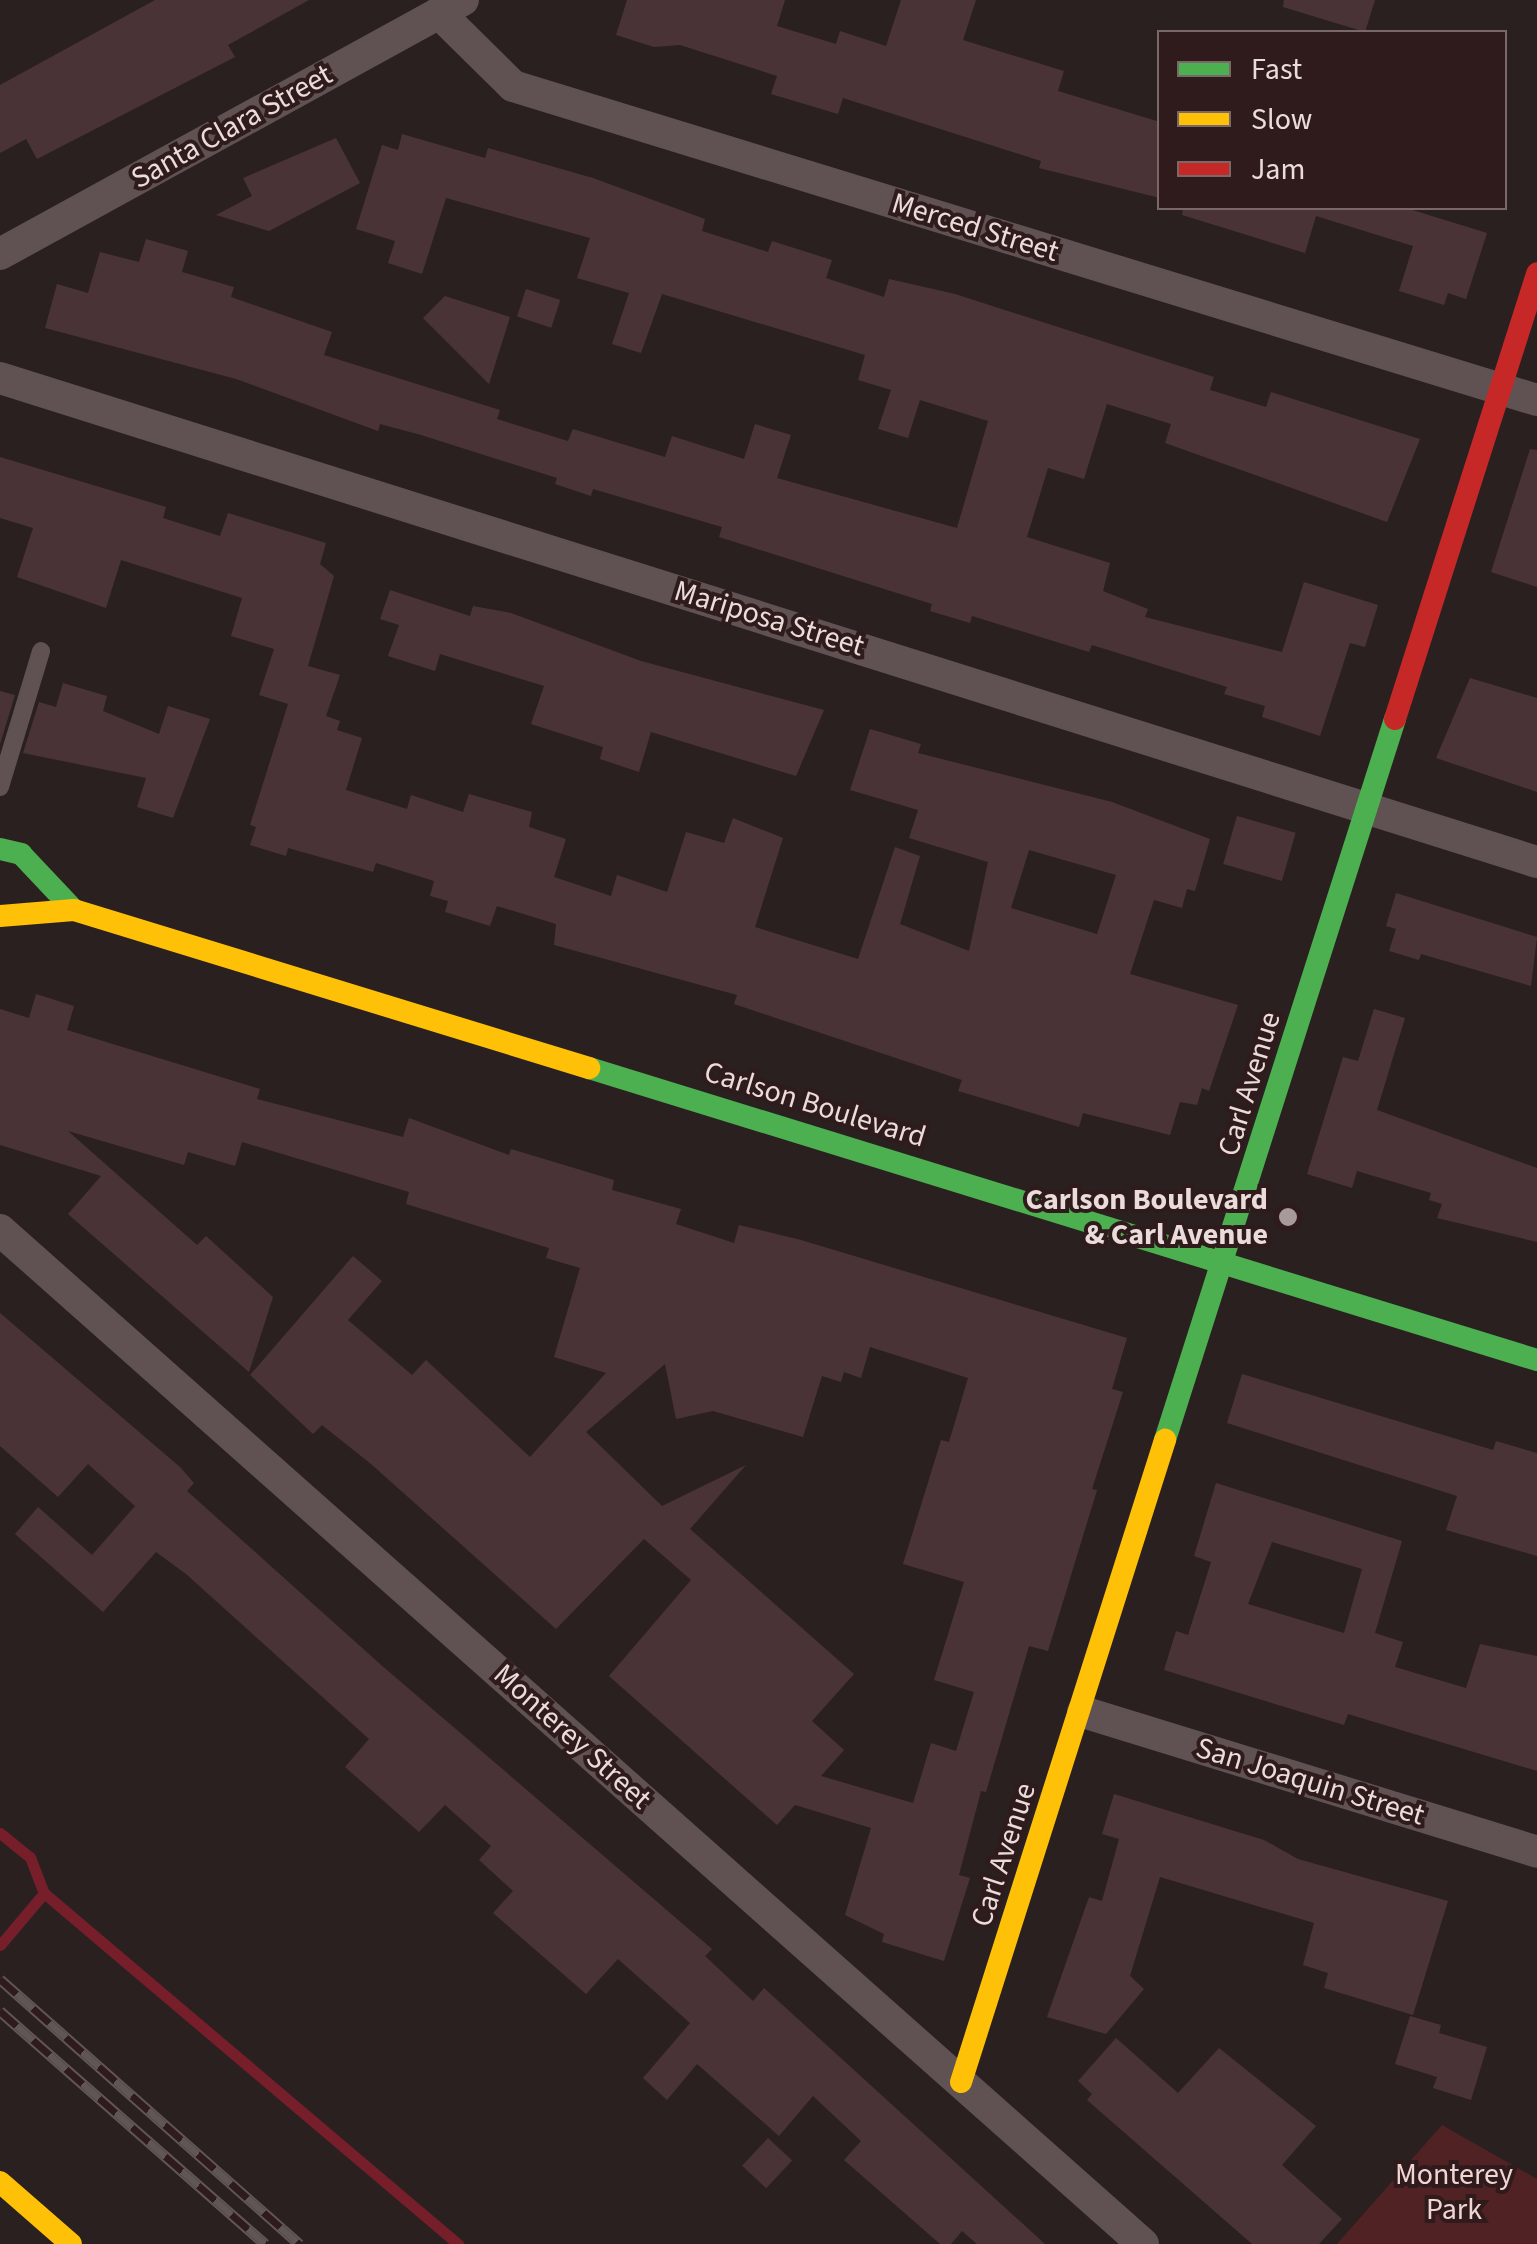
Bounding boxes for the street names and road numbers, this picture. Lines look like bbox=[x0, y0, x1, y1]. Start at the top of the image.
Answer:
street label: Santa Clara Street bbox=[125, 57, 339, 197]
street label: Merced Street bbox=[887, 186, 1063, 270]
street label: Mariposa Street bbox=[670, 573, 868, 665]
street label: Carl Avenue bbox=[1211, 1008, 1289, 1160]
street label: Carlson Boulevard bbox=[700, 1054, 930, 1156]
street label: Monterey Street bbox=[486, 1657, 658, 1817]
street label: San Joaquin Street bbox=[1192, 1730, 1428, 1834]
street label: Carl Avenue bbox=[964, 1779, 1044, 1931]

